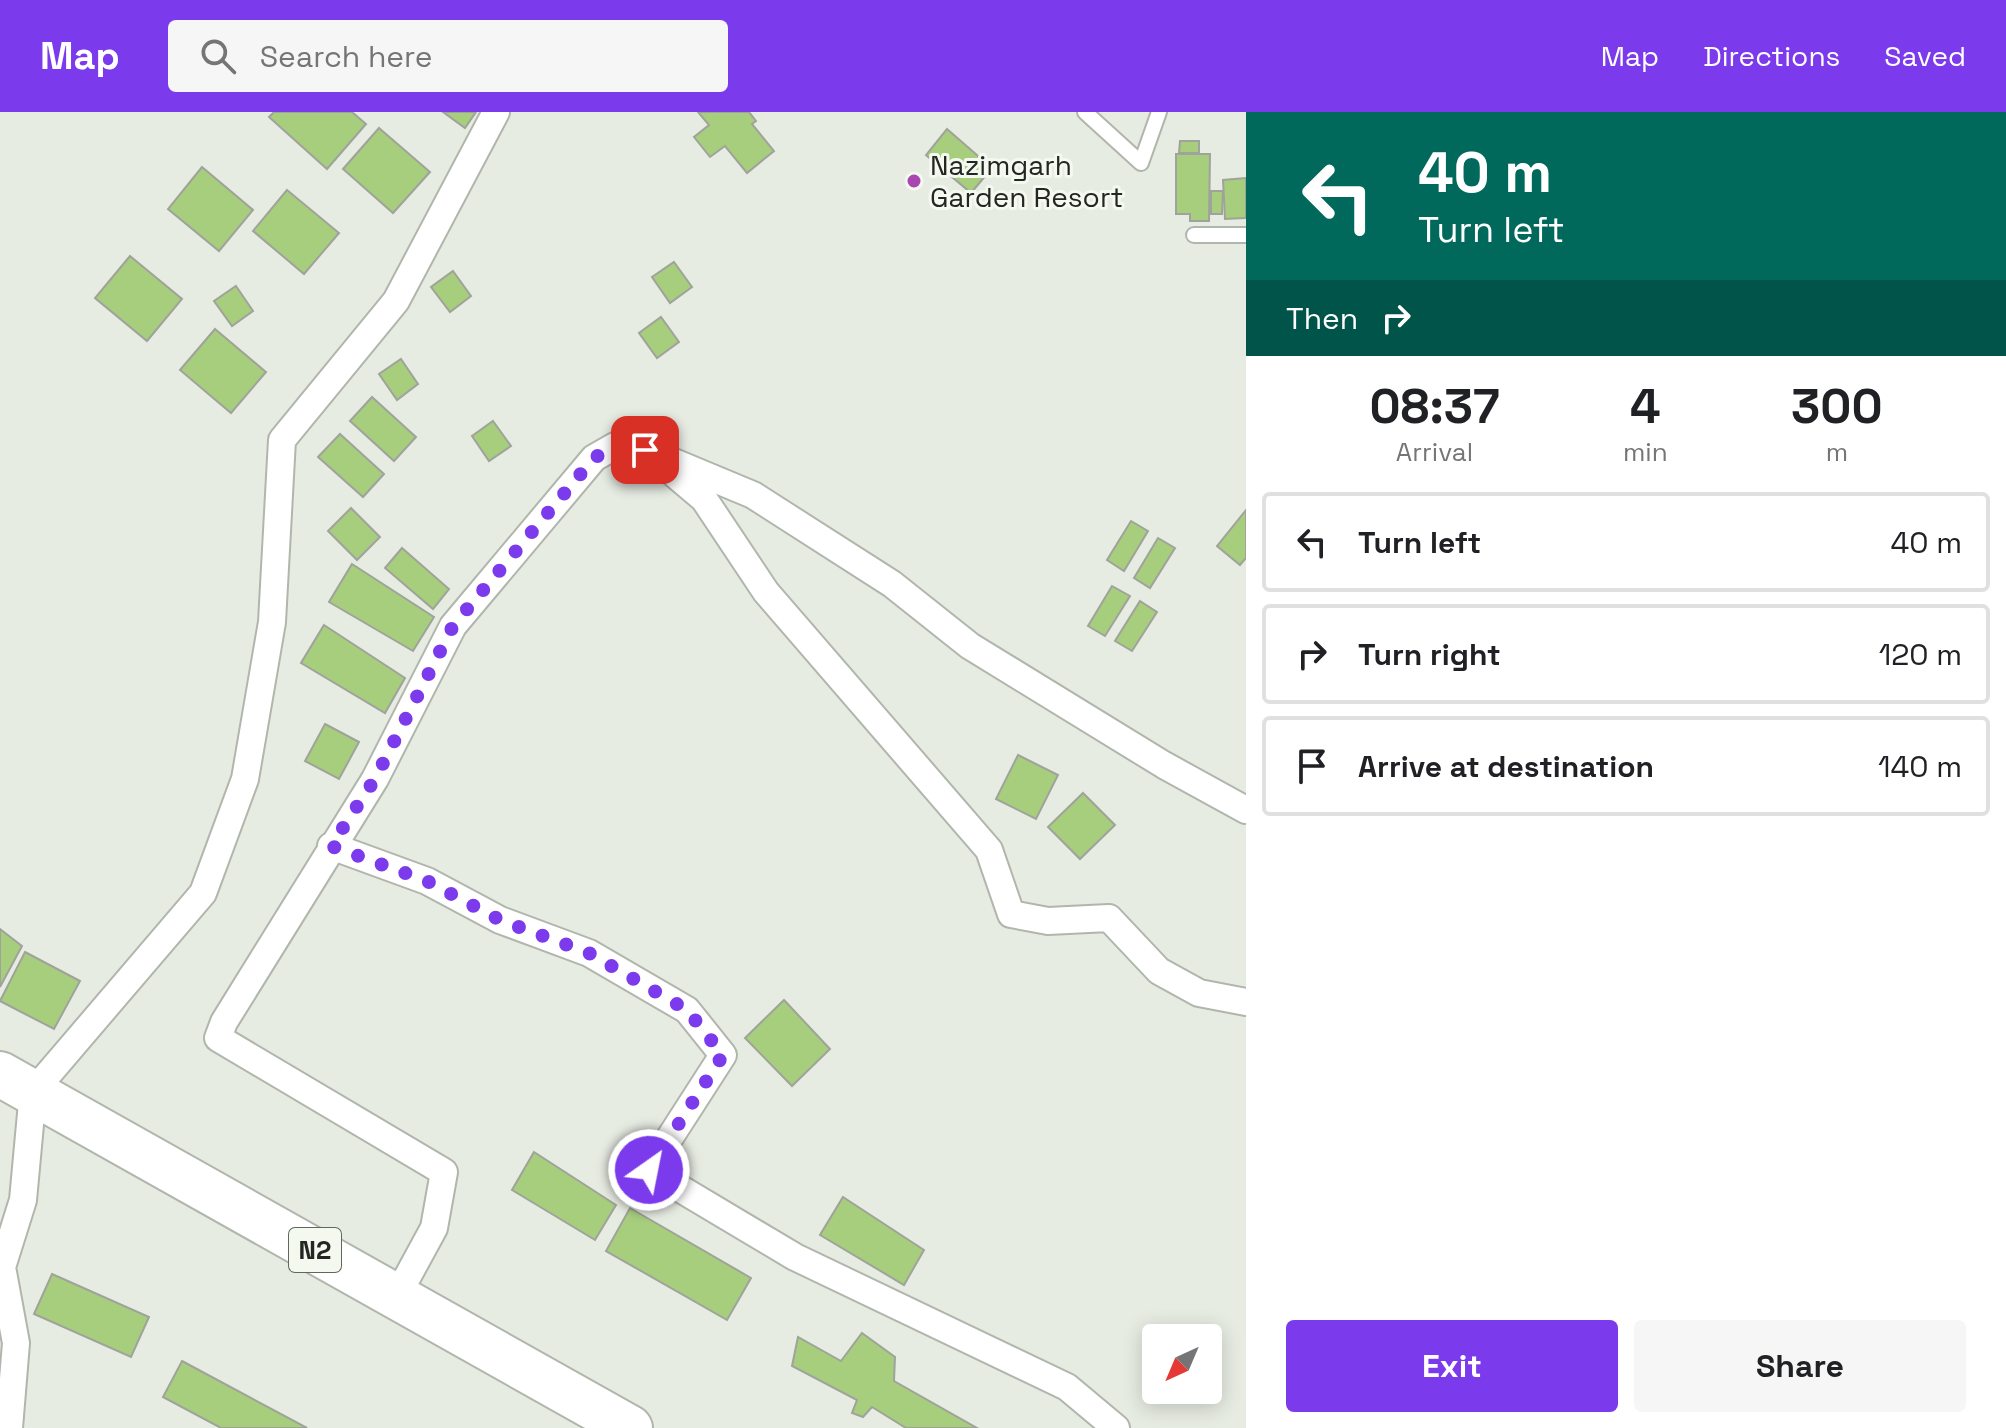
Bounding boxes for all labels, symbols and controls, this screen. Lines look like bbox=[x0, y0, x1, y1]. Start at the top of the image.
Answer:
search box bbox=[168, 20, 728, 92]
text: Map bbox=[40, 32, 120, 80]
icon: search bbox=[196, 34, 240, 78]
text: Search here bbox=[260, 37, 433, 76]
text: Map bbox=[1601, 38, 1659, 74]
text: Directions bbox=[1703, 38, 1840, 74]
text: Saved bbox=[1884, 38, 1966, 74]
text: 40 m bbox=[1418, 137, 1552, 208]
icon: left bbox=[1286, 144, 1390, 248]
place label: Nazimgarh Garden Resort bbox=[930, 147, 1123, 215]
marker: Nazimgarh Garden Resort bbox=[905, 172, 923, 190]
text: Turn left bbox=[1418, 207, 1565, 253]
icon: right bbox=[1374, 296, 1418, 340]
text: Then bbox=[1286, 299, 1358, 338]
text: 08:37 bbox=[1369, 376, 1499, 437]
text: 4 bbox=[1630, 376, 1661, 437]
text: 300 bbox=[1791, 376, 1883, 437]
pin bbox=[611, 416, 679, 484]
icon: arrive bbox=[623, 428, 667, 472]
text: Arrival bbox=[1396, 435, 1473, 469]
text: min bbox=[1623, 435, 1668, 469]
text: m bbox=[1826, 435, 1848, 469]
icon: left bbox=[1290, 520, 1334, 564]
text: Turn left bbox=[1358, 523, 1481, 562]
text: 40 m bbox=[1891, 523, 1962, 562]
icon: right bbox=[1290, 632, 1334, 676]
text: Turn right bbox=[1358, 635, 1501, 674]
text: 120 m bbox=[1879, 635, 1962, 674]
icon: arrive bbox=[1290, 744, 1334, 788]
text: Arrive at destination bbox=[1358, 747, 1654, 786]
text: 140 m bbox=[1878, 747, 1962, 786]
position arrow bbox=[607, 1128, 691, 1212]
road number: N2 bbox=[289, 1228, 341, 1272]
button: Exit bbox=[1286, 1320, 1618, 1412]
button: Share bbox=[1634, 1320, 1966, 1412]
north arrow bbox=[1142, 1324, 1222, 1404]
map controls bbox=[1142, 1324, 1222, 1404]

